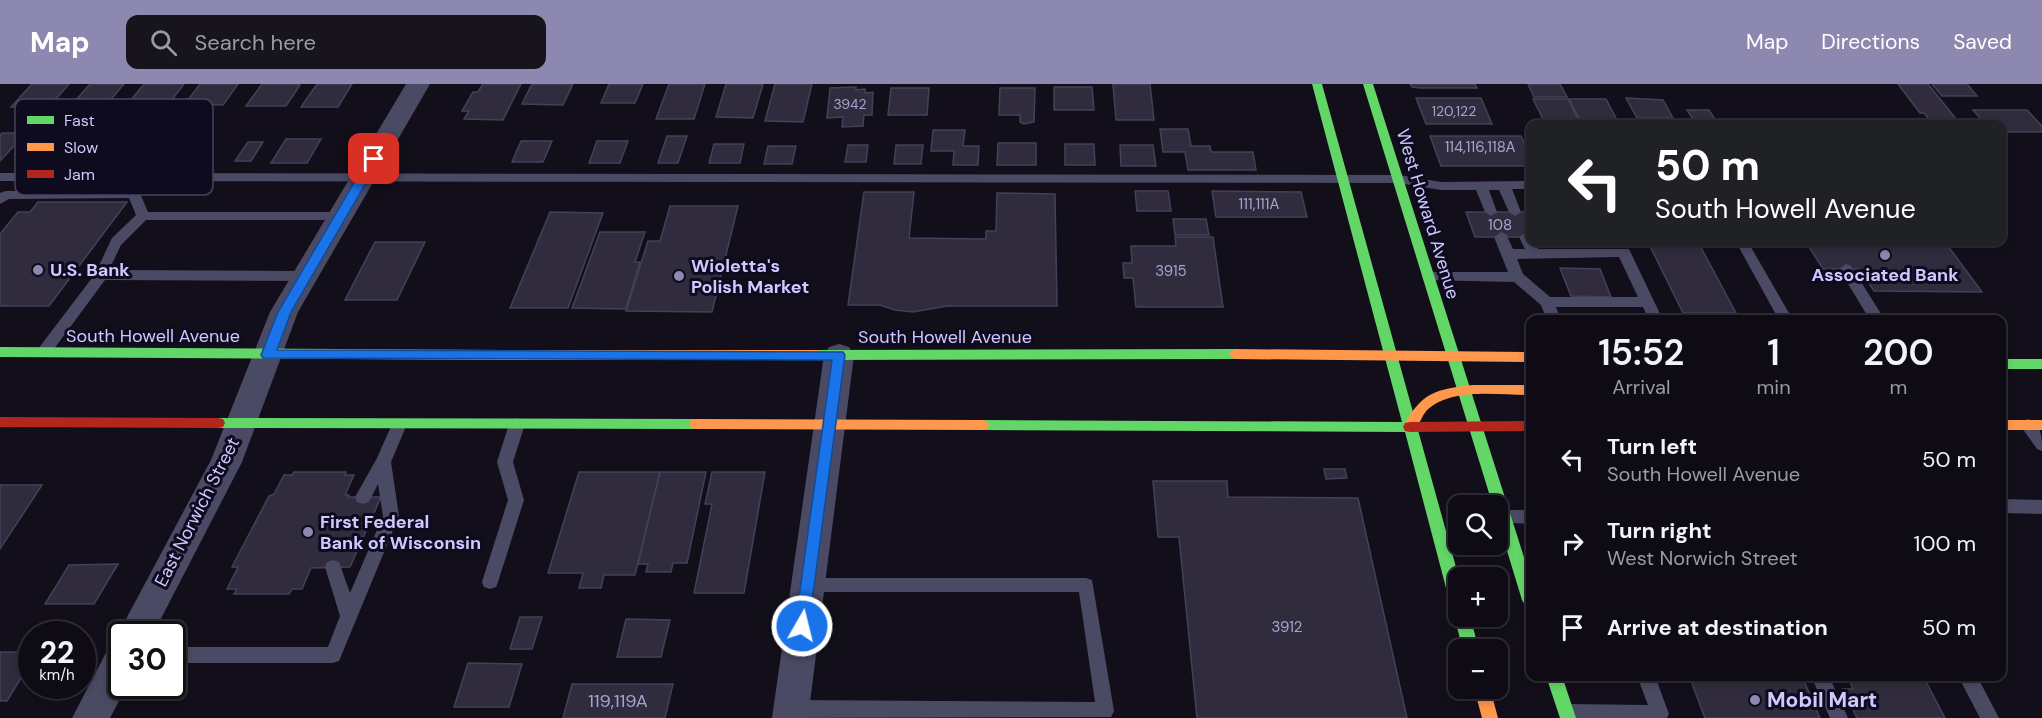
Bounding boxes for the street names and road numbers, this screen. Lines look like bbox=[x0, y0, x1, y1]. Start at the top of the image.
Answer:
street label: West Howard Avenue bbox=[1391, 126, 1465, 302]
street label: South Howell Avenue bbox=[66, 324, 240, 348]
street label: South Howell Avenue bbox=[858, 325, 1032, 349]
street label: East Norwich Street bbox=[149, 433, 245, 591]

